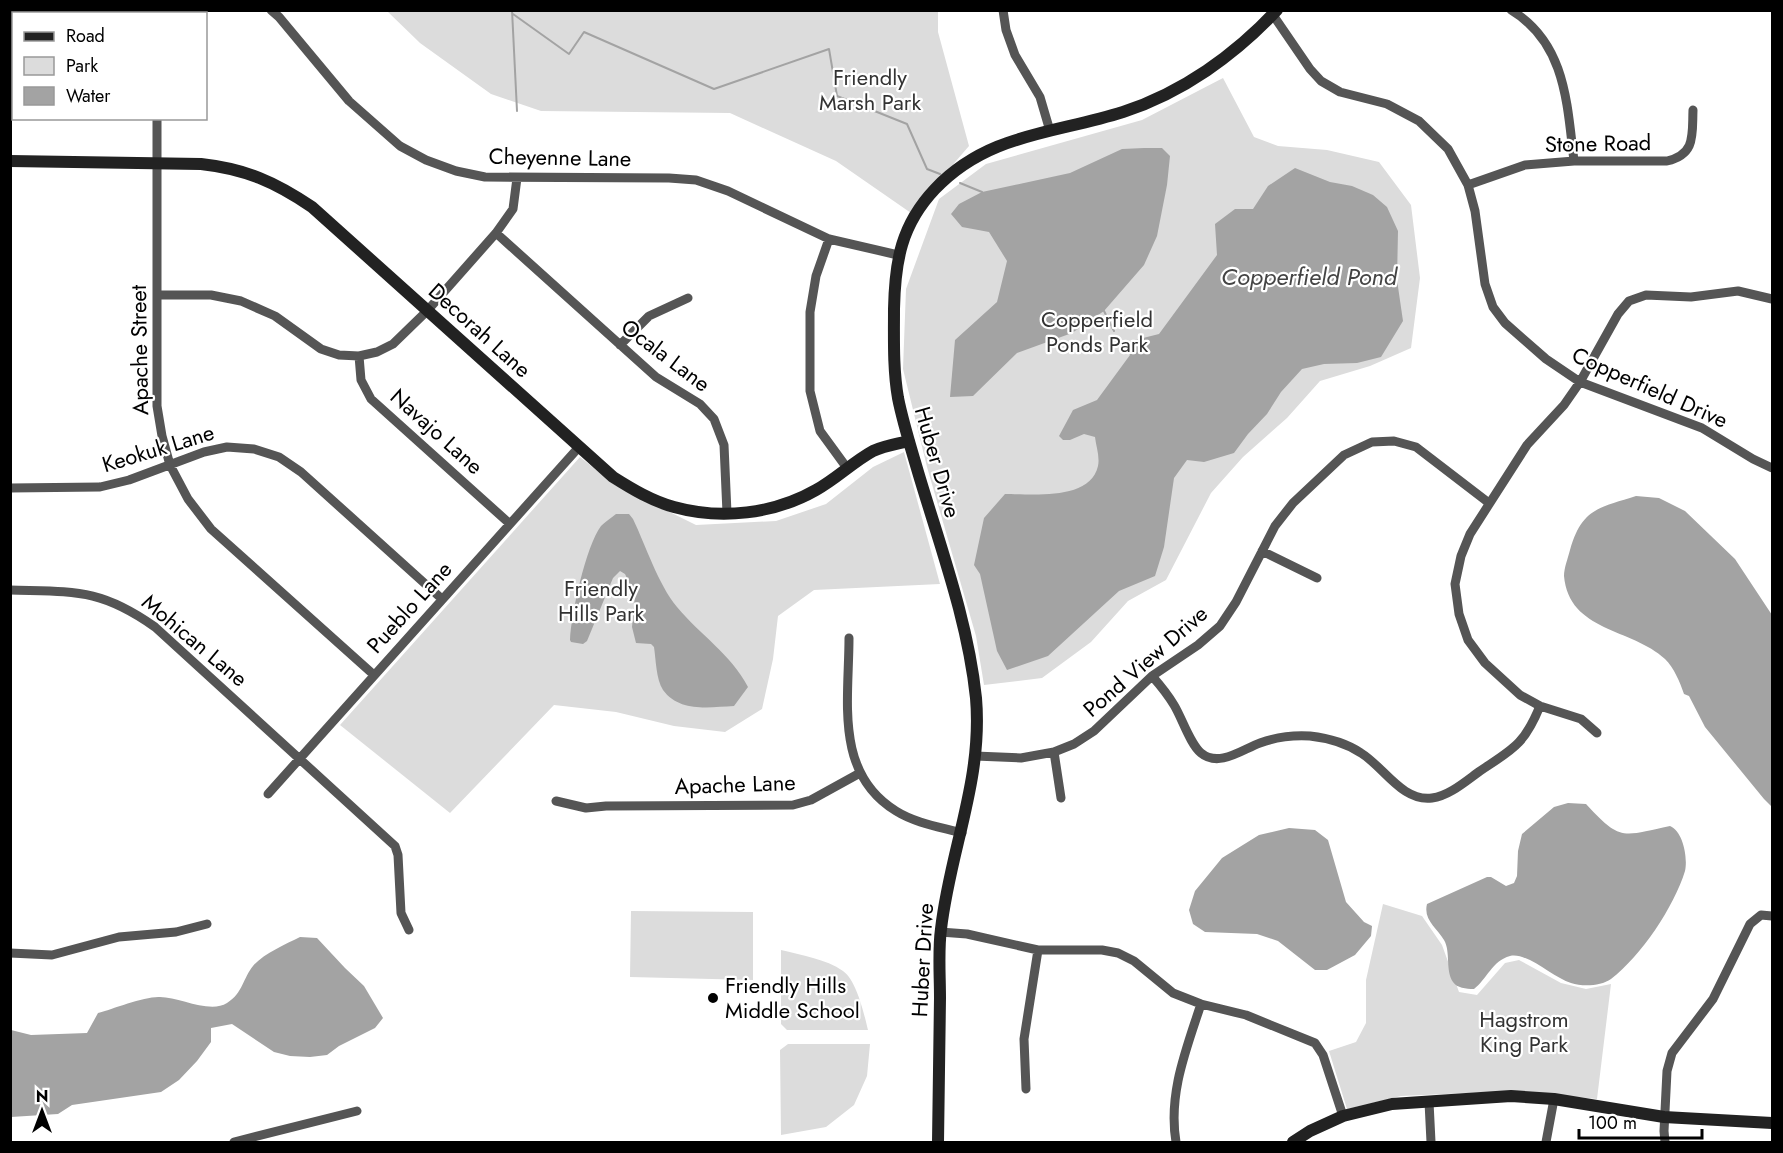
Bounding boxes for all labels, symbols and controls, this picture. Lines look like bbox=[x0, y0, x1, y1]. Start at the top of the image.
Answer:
legend bbox=[12, 12, 207, 120]
text: Road bbox=[66, 23, 105, 49]
text: Park bbox=[66, 53, 98, 79]
park label: Friendly Marsh Park bbox=[819, 61, 921, 118]
text: Water bbox=[66, 83, 111, 109]
street label: Stone Road bbox=[1545, 126, 1651, 160]
street label: Cheyenne Lane bbox=[488, 140, 632, 174]
water label: Copperfield Pond bbox=[1221, 259, 1399, 294]
street label: Decorah Lane bbox=[422, 275, 538, 385]
street label: Apache Street bbox=[122, 284, 156, 415]
park label: Copperfield Ponds Park bbox=[1041, 303, 1153, 360]
street label: Ocala Lane bbox=[615, 311, 717, 399]
street label: Copperfield Drive bbox=[1567, 338, 1733, 436]
street label: Navajo Lane bbox=[383, 381, 491, 481]
street label: Huber Drive bbox=[907, 403, 969, 521]
street label: Keokuk Lane bbox=[98, 416, 218, 480]
street label: Pueblo Lane bbox=[359, 554, 459, 660]
park label: Friendly Hills Park bbox=[558, 572, 644, 629]
street label: Mohican Lane bbox=[135, 586, 255, 694]
street label: Pond View Drive bbox=[1076, 598, 1214, 724]
street label: Apache Lane bbox=[674, 766, 796, 802]
street label: Huber Drive bbox=[903, 902, 941, 1018]
place label: Friendly Hills Middle School bbox=[725, 969, 860, 1026]
marker: Friendly Hills Middle School bbox=[706, 991, 720, 1005]
park label: Hagstrom King Park bbox=[1479, 1003, 1569, 1060]
north arrow bbox=[12, 1081, 72, 1141]
text: N bbox=[36, 1085, 48, 1108]
scale bar bbox=[1579, 1102, 1702, 1140]
text: 100 m bbox=[1588, 1110, 1637, 1136]

